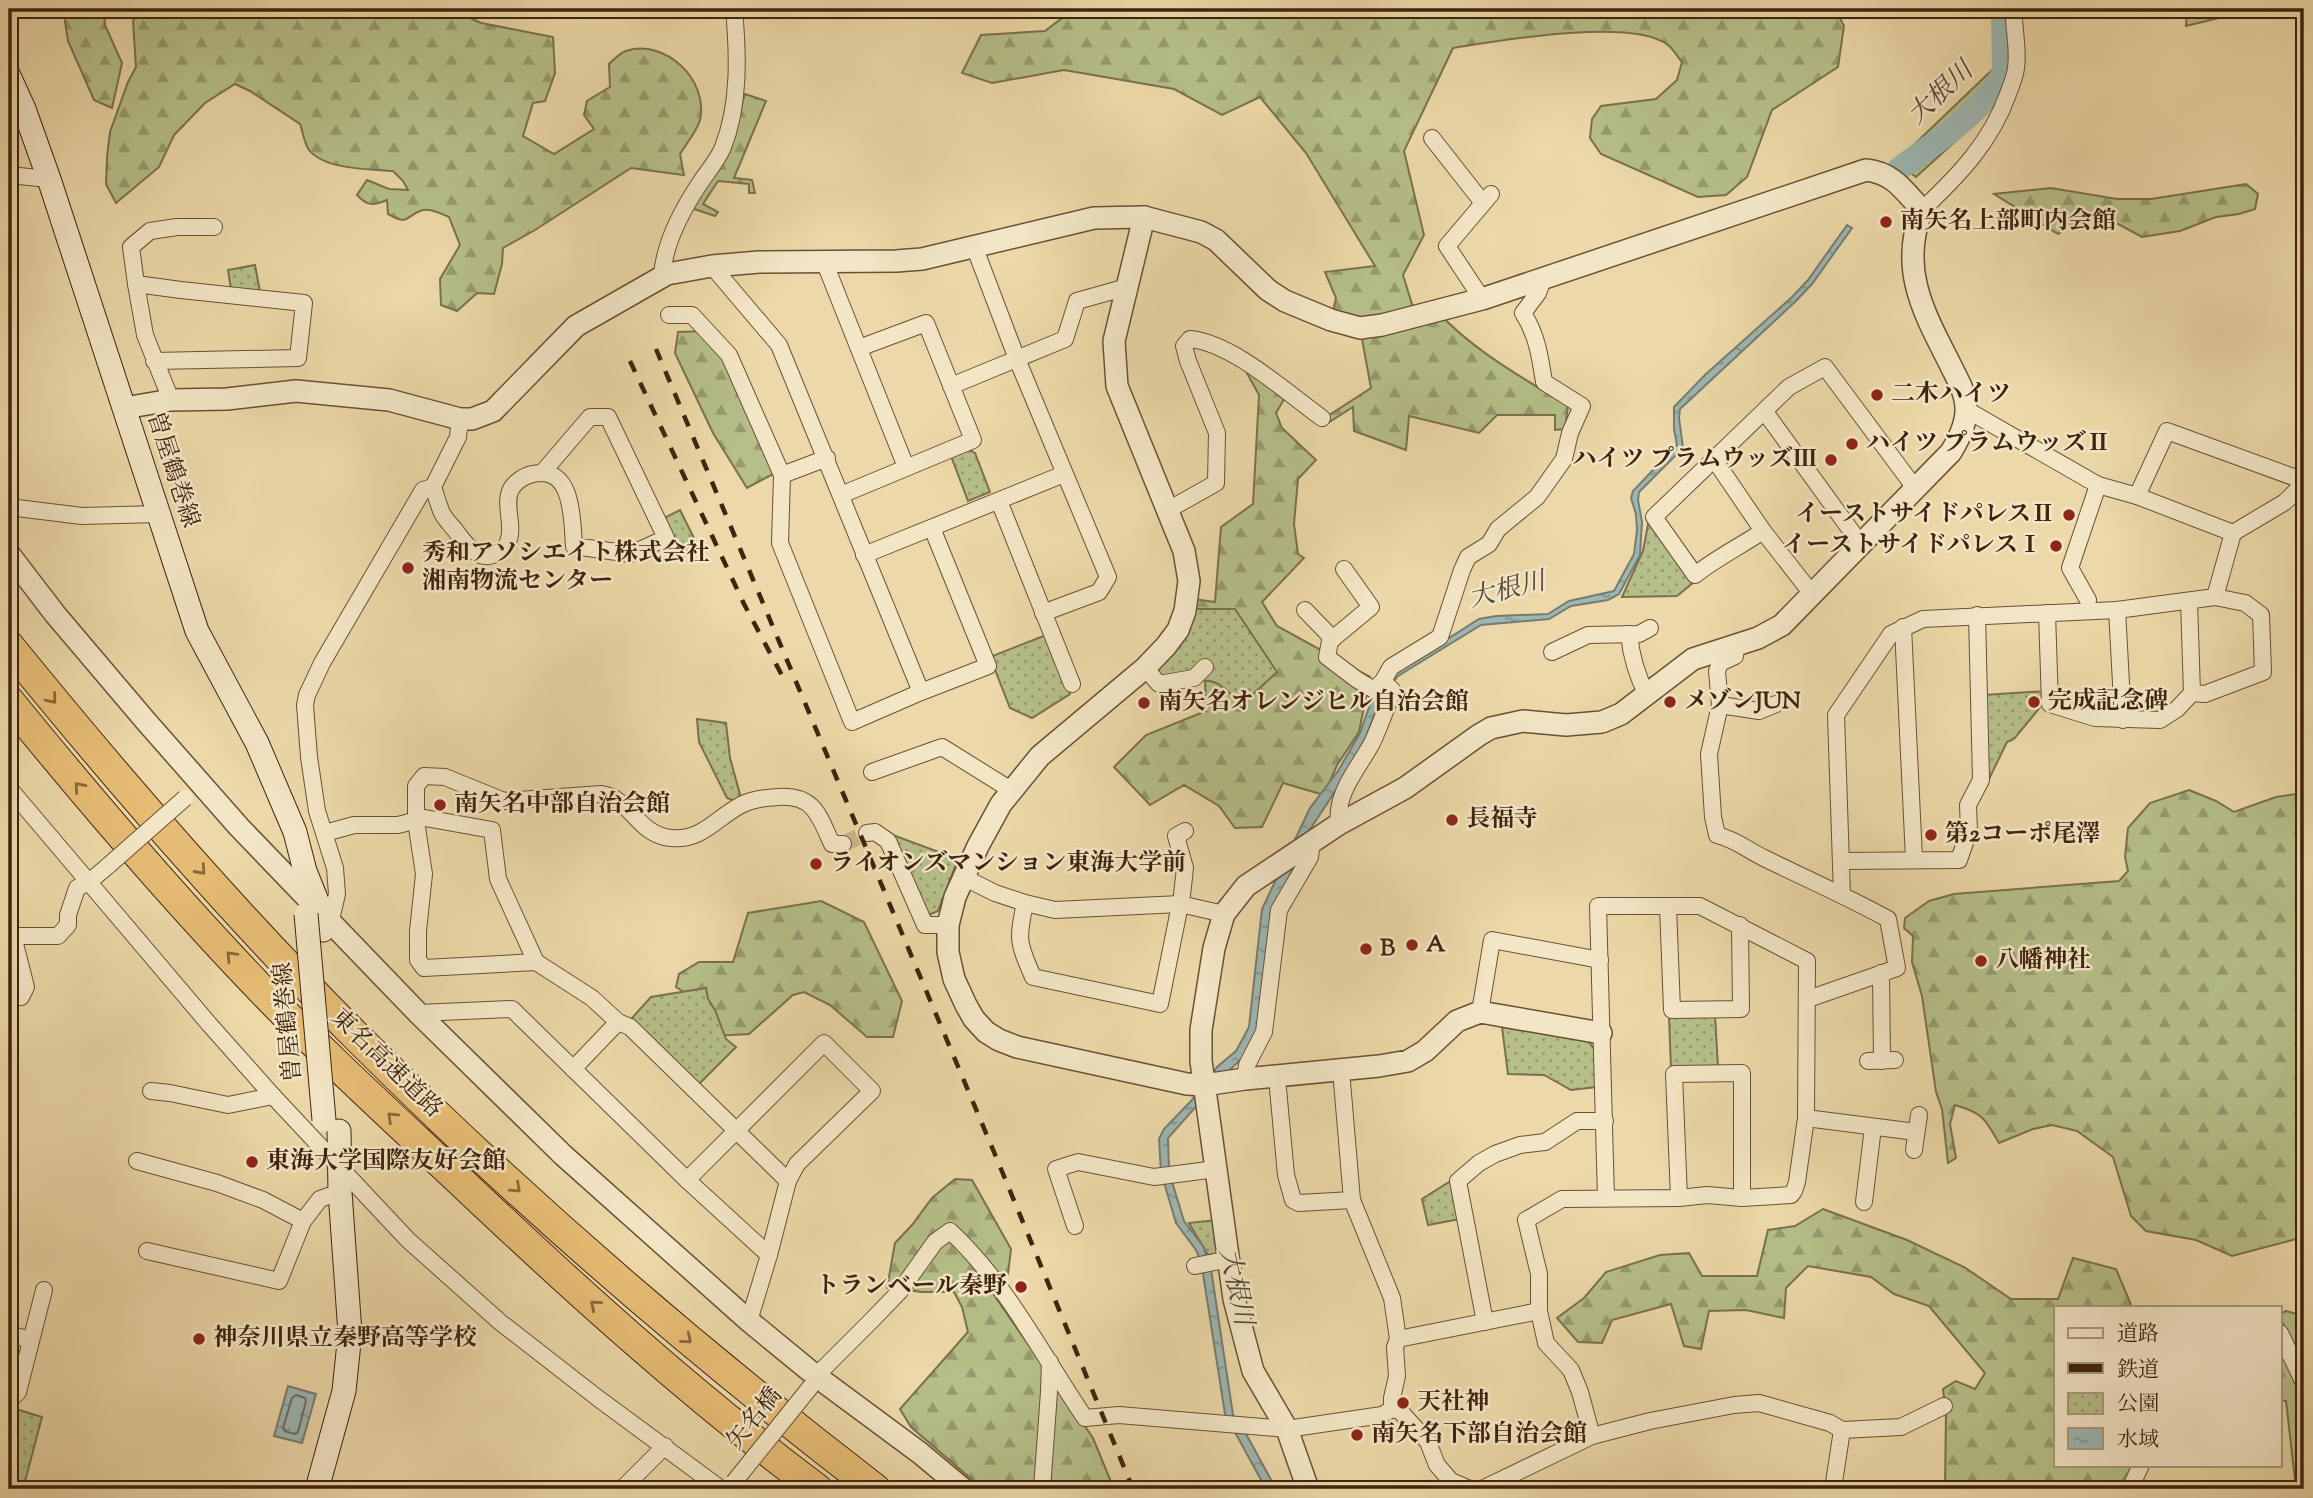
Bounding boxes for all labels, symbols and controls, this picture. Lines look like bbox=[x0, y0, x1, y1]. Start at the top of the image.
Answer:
water label: 大根川 bbox=[1900, 52, 1984, 134]
place label: 南矢名上部町内会館 bbox=[1900, 205, 2116, 239]
marker: 南矢名上部町内会館 bbox=[1878, 214, 1894, 230]
place label: 二木ハイツ bbox=[1891, 378, 2011, 412]
marker: 二木ハイツ bbox=[1869, 387, 1885, 403]
street label: 曽屋鶴巻線 bbox=[137, 408, 207, 532]
place label: ハイツ プラムウッズⅡ bbox=[1866, 427, 2110, 461]
marker: ハイツ プラムウッズⅡ bbox=[1844, 436, 1860, 452]
place label: ハイツ プラムウッズⅢ bbox=[1573, 443, 1817, 477]
marker: ハイツ プラムウッズⅢ bbox=[1823, 452, 1839, 468]
place label: イーストサイドパレスⅡ bbox=[1795, 498, 2055, 532]
marker: イーストサイドパレスⅡ bbox=[2061, 507, 2077, 523]
place label: イーストサイドパレスⅠ bbox=[1782, 529, 2042, 563]
place label: 秀和アソシエイト株式会社 湘南物流センター bbox=[422, 537, 710, 599]
marker: イーストサイドパレスⅠ bbox=[2048, 538, 2064, 554]
marker: 秀和アソシエイト株式会社 湘南物流センター bbox=[400, 560, 416, 576]
water label: 大根川 bbox=[1465, 563, 1552, 618]
place label: メゾンJUN bbox=[1684, 685, 1801, 719]
place label: 完成記念碑 bbox=[2048, 685, 2168, 719]
place label: 南矢名オレンジヒル自治会館 bbox=[1158, 686, 1469, 720]
one-way arrow bbox=[43, 691, 56, 703]
marker: メゾンJUN bbox=[1662, 694, 1678, 710]
marker: 完成記念碑 bbox=[2026, 694, 2042, 710]
marker: 南矢名オレンジヒル自治会館 bbox=[1136, 695, 1152, 711]
one-way arrow bbox=[75, 782, 87, 795]
place label: 南矢名中部自治会館 bbox=[454, 788, 670, 822]
marker: 南矢名中部自治会館 bbox=[432, 797, 448, 813]
place label: 長福寺 bbox=[1466, 803, 1538, 837]
marker: 長福寺 bbox=[1444, 812, 1460, 828]
place label: 第2コーポ尾澤 bbox=[1945, 818, 2100, 852]
marker: 第2コーポ尾澤 bbox=[1923, 827, 1939, 843]
place label: ライオンズマンション東海大学前 bbox=[830, 847, 1186, 881]
marker: ライオンズマンション東海大学前 bbox=[808, 856, 824, 872]
one-way arrow bbox=[193, 862, 205, 875]
place label: A bbox=[1426, 928, 1446, 962]
place label: B bbox=[1380, 932, 1395, 966]
marker: A bbox=[1404, 937, 1420, 953]
marker: B bbox=[1358, 941, 1374, 957]
place label: 八幡神社 bbox=[1995, 944, 2091, 978]
one-way arrow bbox=[226, 951, 239, 964]
marker: 八幡神社 bbox=[1973, 953, 1989, 969]
street label: 曽屋鶴巻線 bbox=[267, 961, 311, 1083]
street label: 東名高速道路 bbox=[322, 1002, 450, 1126]
one-way arrow bbox=[387, 1112, 400, 1125]
place label: 東海大学国際友好会館 bbox=[266, 1145, 506, 1179]
marker: 東海大学国際友好会館 bbox=[244, 1154, 260, 1170]
one-way arrow bbox=[508, 1180, 521, 1193]
water label: 大根川 bbox=[1209, 1245, 1262, 1332]
place label: トランベール秦野 bbox=[815, 1270, 1007, 1304]
marker: トランベール秦野 bbox=[1013, 1279, 1029, 1295]
one-way arrow bbox=[590, 1301, 603, 1313]
legend bbox=[2054, 1306, 2282, 1466]
text: 道路 bbox=[2117, 1320, 2159, 1350]
place label: 神奈川県立秦野高等学校 bbox=[213, 1322, 477, 1356]
marker: 神奈川県立秦野高等学校 bbox=[191, 1331, 207, 1347]
one-way arrow bbox=[678, 1331, 691, 1343]
text: 鉄道 bbox=[2117, 1356, 2159, 1386]
street label: 矢名橋 bbox=[719, 1380, 791, 1458]
place label: 天社神 bbox=[1417, 1386, 1489, 1420]
text: 公園 bbox=[2117, 1390, 2159, 1420]
marker: 天社神 bbox=[1395, 1395, 1411, 1411]
place label: 南矢名下部自治会館 bbox=[1371, 1418, 1587, 1452]
text: 水域 bbox=[2117, 1426, 2159, 1456]
marker: 南矢名下部自治会館 bbox=[1349, 1427, 1365, 1443]

